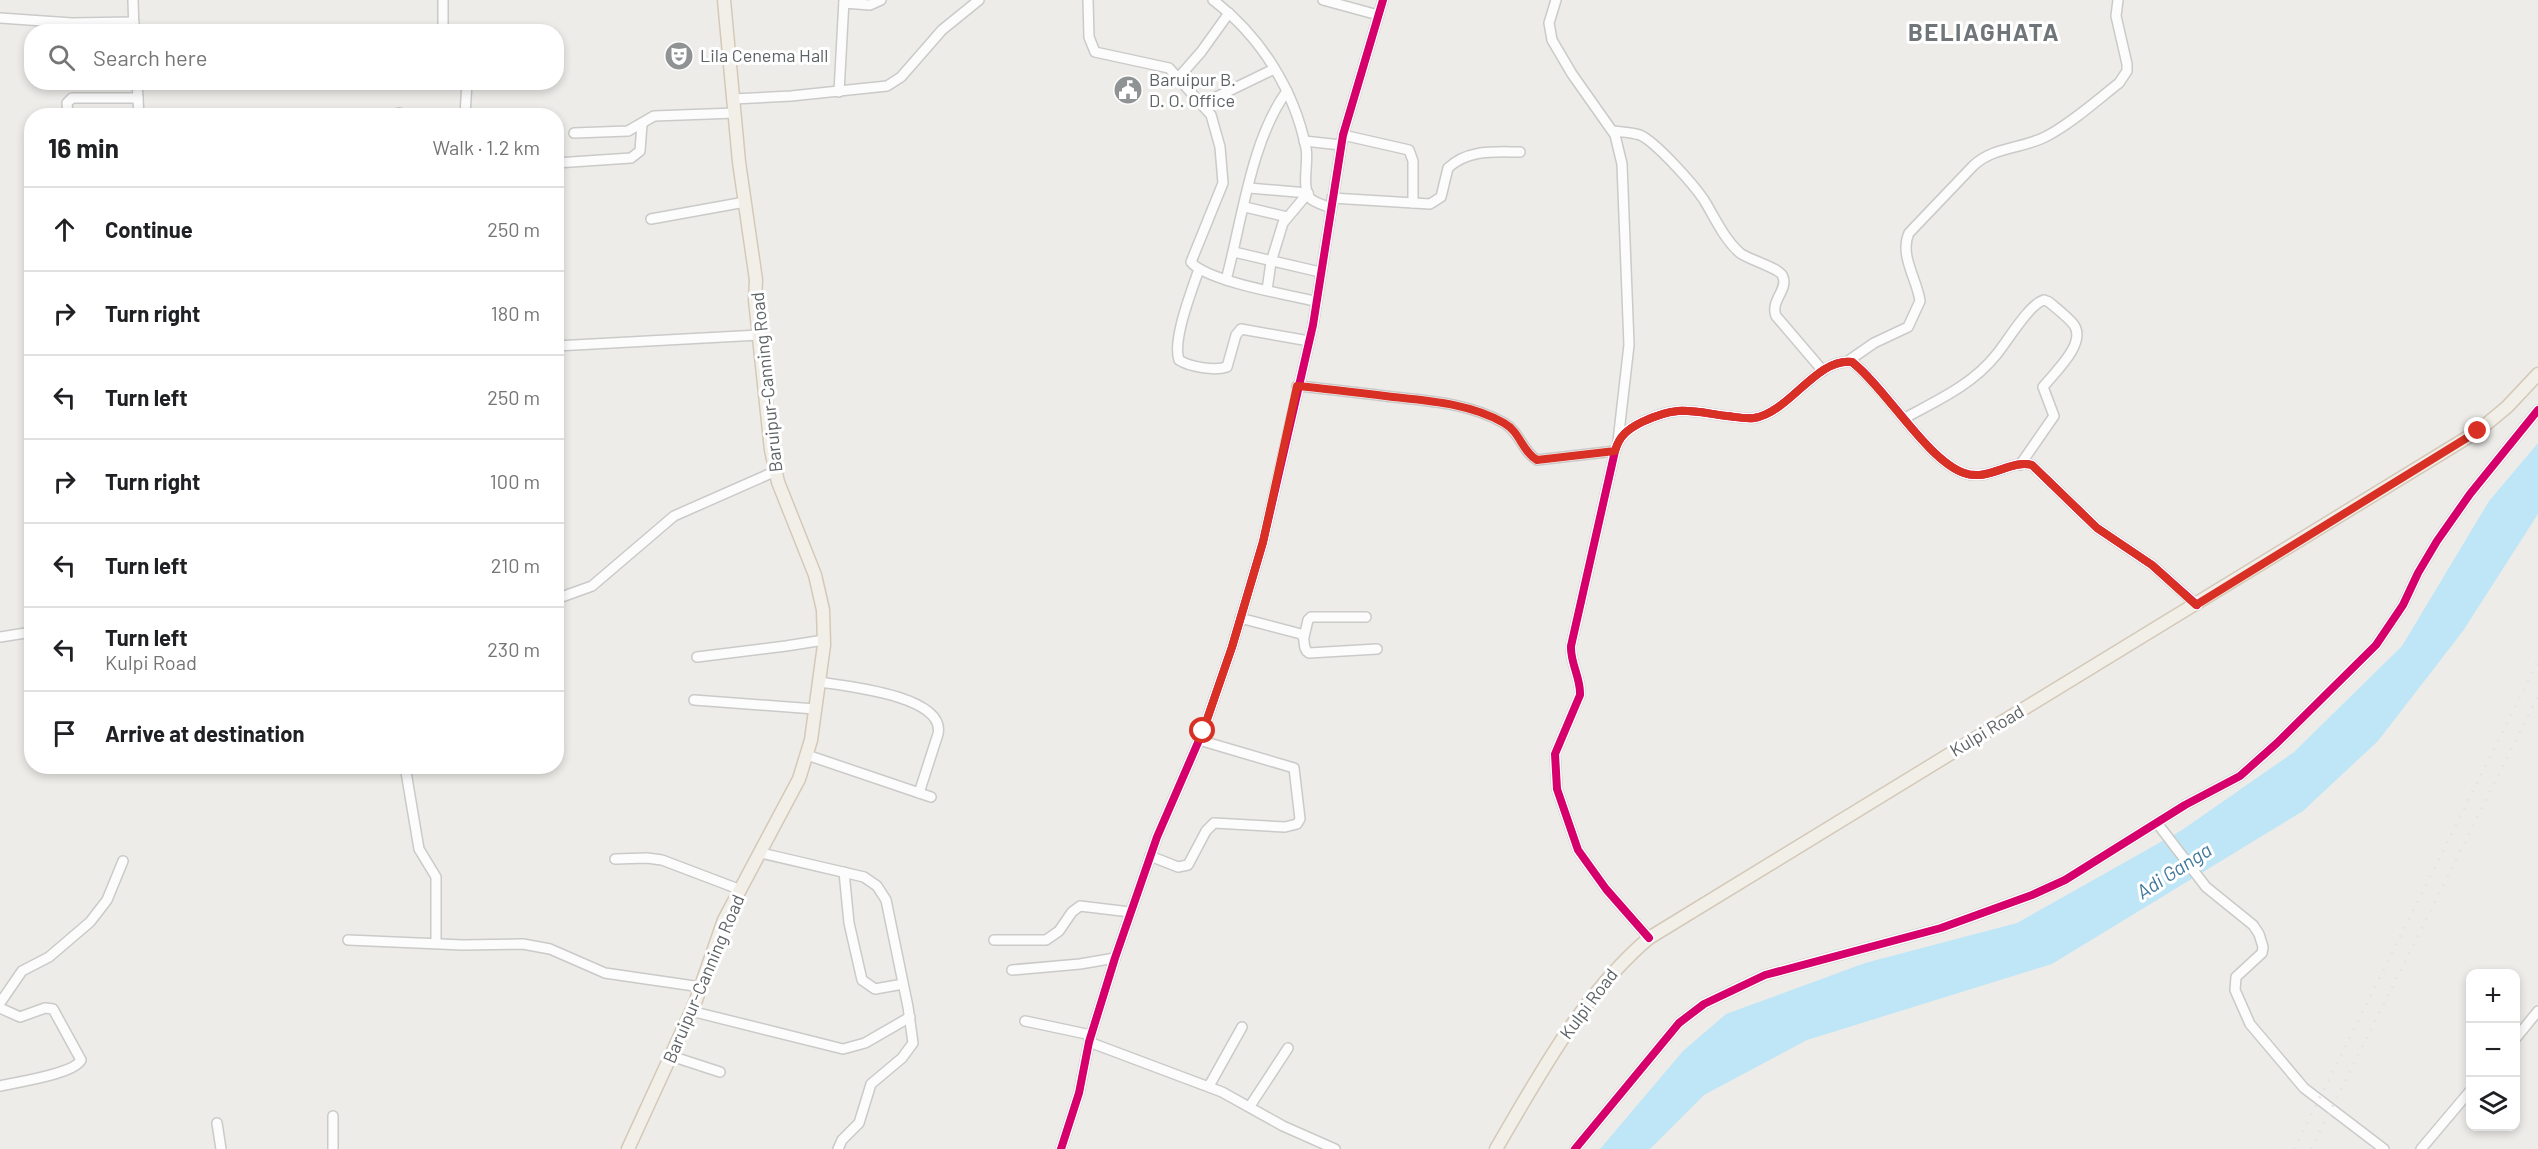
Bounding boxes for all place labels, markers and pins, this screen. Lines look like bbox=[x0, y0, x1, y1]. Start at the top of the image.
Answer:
theatre icon: Lila Cenema Hall bbox=[663, 40, 695, 72]
place label: Lila Cenema Hall bbox=[700, 44, 828, 66]
place label: Baruipur B. D. O. Office bbox=[1149, 68, 1236, 111]
public building icon: Baruipur B. D. O. Office bbox=[1112, 74, 1144, 106]

